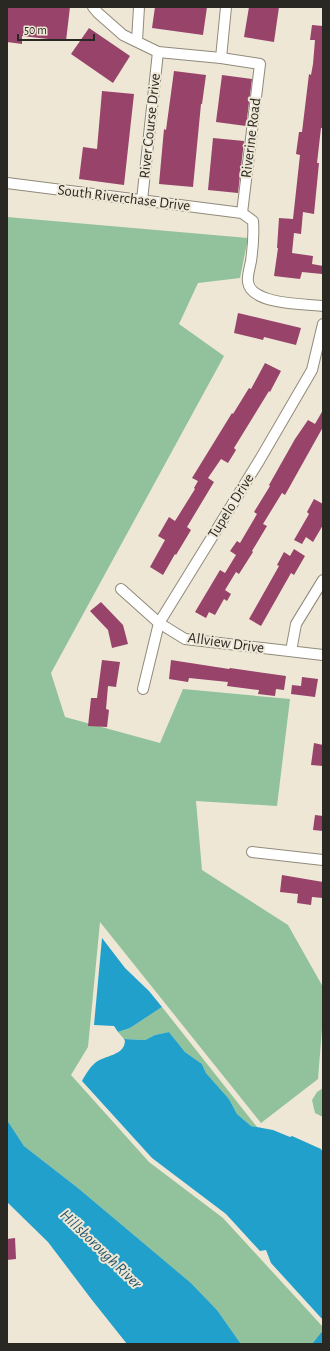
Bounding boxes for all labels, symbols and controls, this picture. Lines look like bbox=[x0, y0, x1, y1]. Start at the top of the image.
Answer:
scale bar bbox=[18, 16, 94, 42]
text: 50 m bbox=[24, 24, 47, 36]
street label: River Course Drive bbox=[137, 73, 163, 179]
street label: Riverine Road bbox=[239, 97, 263, 179]
street label: South Riverchase Drive bbox=[57, 182, 191, 214]
street label: Tupelo Drive bbox=[205, 471, 257, 541]
street label: Allview Drive bbox=[187, 630, 265, 656]
water label: Hillsborough River bbox=[57, 1206, 145, 1292]

